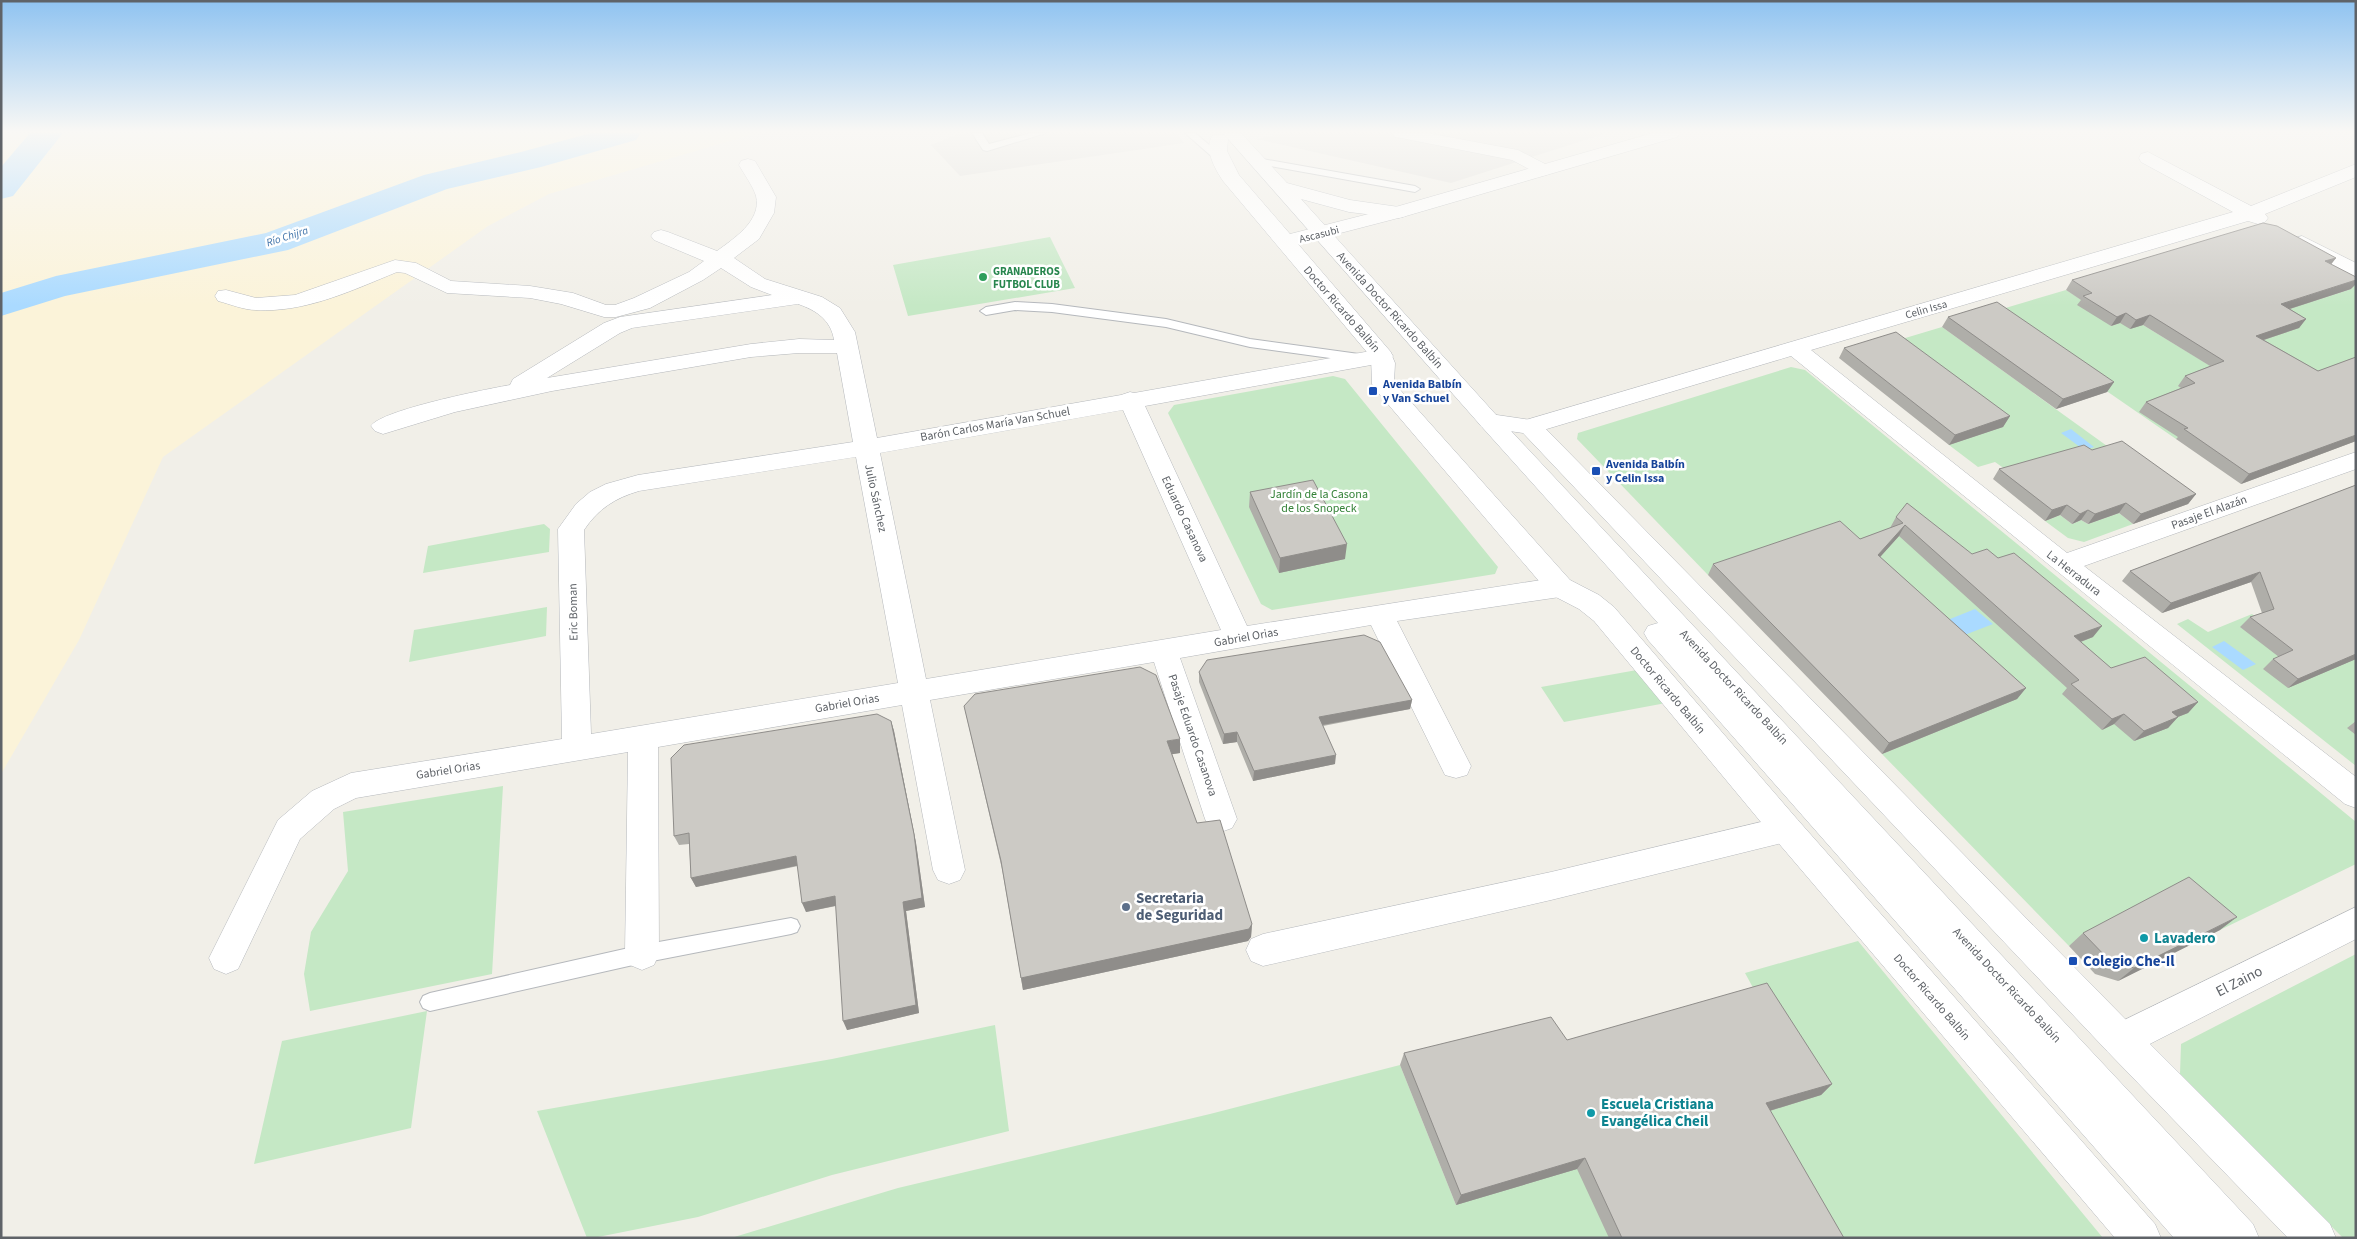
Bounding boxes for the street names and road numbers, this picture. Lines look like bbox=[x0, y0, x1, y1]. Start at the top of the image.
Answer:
street label: Ascasubi bbox=[1298, 222, 1341, 247]
street label: Avenida Doctor Ricardo Balbín bbox=[1332, 248, 1447, 372]
street label: Doctor Ricardo Balbín bbox=[1299, 263, 1384, 356]
street label: Celin Issa bbox=[1903, 296, 1949, 323]
street label: Barón Carlos María Van Schuel bbox=[919, 403, 1071, 446]
street label: Julio Sánchez bbox=[860, 462, 891, 534]
street label: Eduardo Casanova bbox=[1157, 473, 1212, 565]
street label: Pasaje El Alazán bbox=[2169, 491, 2249, 534]
street label: La Herradura bbox=[2043, 547, 2105, 600]
street label: Eric Boman bbox=[565, 583, 582, 641]
street label: Gabriel Orias bbox=[1213, 623, 1279, 651]
street label: Avenida Doctor Ricardo Balbín bbox=[1676, 626, 1792, 749]
street label: Doctor Ricardo Balbín bbox=[1626, 643, 1709, 738]
street label: Pasaje Eduardo Casanova bbox=[1164, 672, 1221, 799]
street label: Gabriel Orias bbox=[814, 689, 880, 717]
street label: Gabriel Orias bbox=[415, 757, 481, 784]
street label: Avenida Doctor Ricardo Balbín bbox=[1949, 924, 2065, 1047]
street label: Doctor Ricardo Balbín bbox=[1889, 951, 1974, 1044]
street label: El Zaino bbox=[2212, 961, 2266, 1002]

